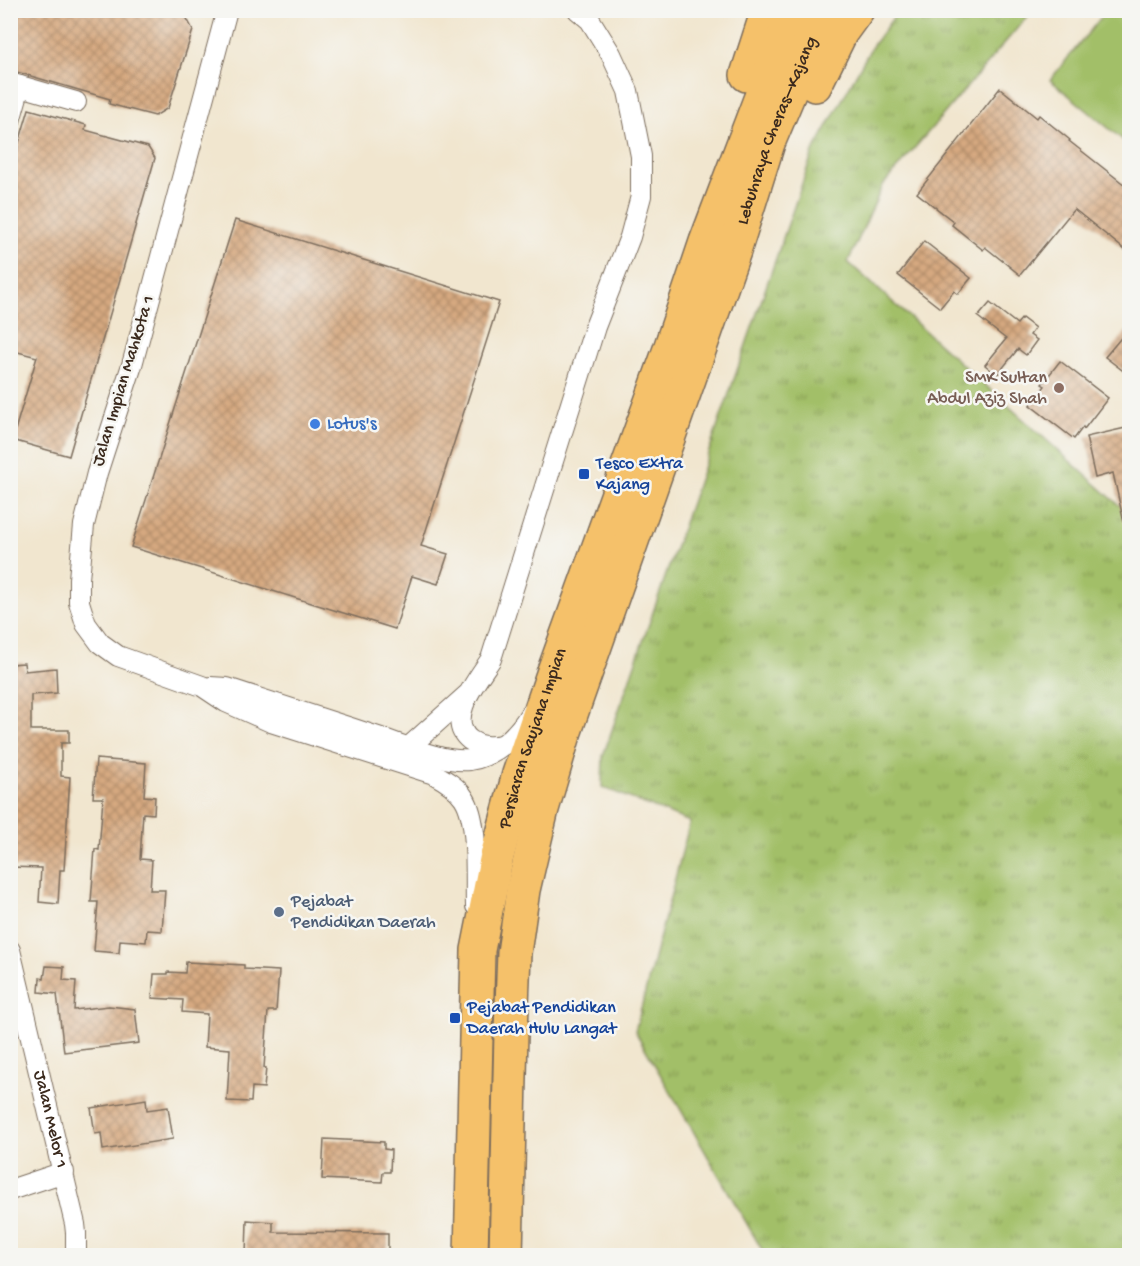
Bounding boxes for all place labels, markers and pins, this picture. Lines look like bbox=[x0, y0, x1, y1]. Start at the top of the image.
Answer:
place label: SMK Sultan Abdul Aziz Shah bbox=[927, 368, 1047, 410]
marker: SMK Sultan Abdul Aziz Shah bbox=[1052, 381, 1066, 395]
place label: Lotus's bbox=[327, 414, 378, 435]
marker: Lotus's bbox=[308, 417, 322, 431]
place label: Tesco Extra Kajang bbox=[595, 454, 684, 496]
marker: Tesco Extra Kajang bbox=[577, 467, 591, 481]
place label: Pejabat Pendidikan Daerah bbox=[290, 892, 436, 934]
marker: Pejabat Pendidikan Daerah bbox=[272, 905, 286, 919]
place label: Pejabat Pendidikan Daerah Hulu Langat bbox=[466, 998, 618, 1040]
marker: Pejabat Pendidikan Daerah Hulu Langat bbox=[448, 1011, 462, 1025]

